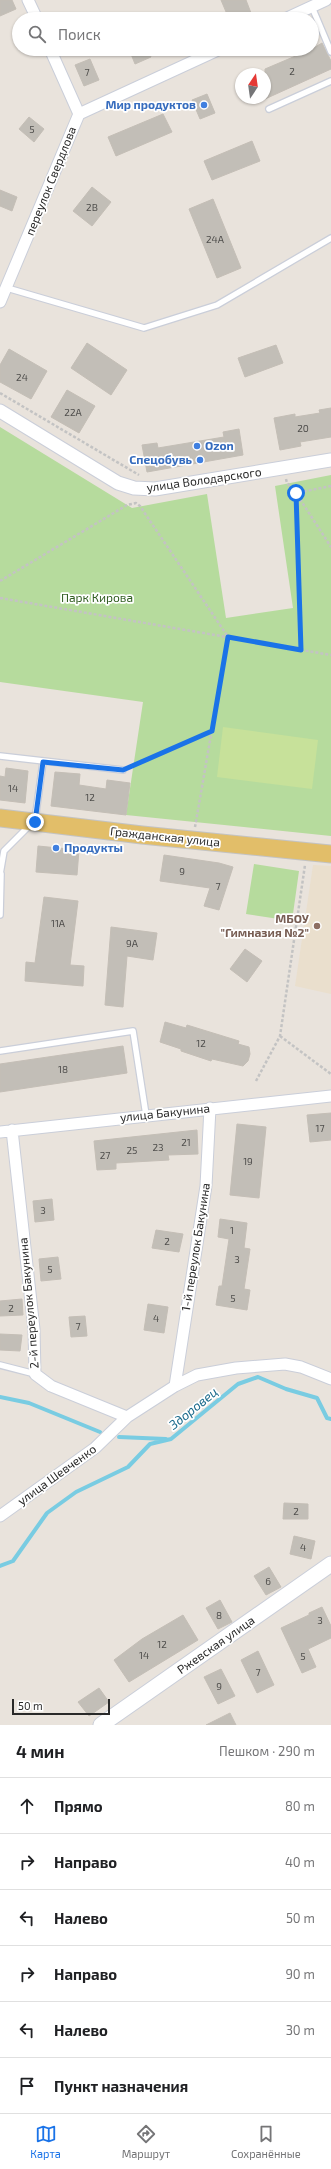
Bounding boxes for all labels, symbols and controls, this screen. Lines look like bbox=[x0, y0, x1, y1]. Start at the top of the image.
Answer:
search box bbox=[12, 12, 319, 56]
icon: search bbox=[26, 23, 48, 45]
text: Поиск bbox=[58, 25, 101, 43]
house number: 2 bbox=[289, 65, 295, 77]
house number: 7 bbox=[84, 66, 90, 78]
north arrow bbox=[235, 68, 271, 104]
place label: Мир продуктов bbox=[105, 97, 196, 111]
marker: Мир продуктов bbox=[199, 100, 209, 110]
house number: 5 bbox=[29, 123, 35, 135]
street label: переулок Свердлова bbox=[22, 124, 79, 238]
house number: 2В bbox=[86, 201, 98, 213]
house number: 24А bbox=[206, 233, 225, 245]
house number: 24 bbox=[16, 371, 28, 383]
house number: 22А bbox=[64, 406, 83, 418]
house number: 20 bbox=[297, 422, 309, 434]
place label: Ozon bbox=[205, 438, 234, 452]
marker: Ozon bbox=[192, 441, 202, 451]
place label: Спецобувь bbox=[129, 452, 193, 466]
marker: Спецобувь bbox=[195, 455, 205, 465]
street label: улица Володарского bbox=[145, 464, 263, 495]
route start bbox=[287, 484, 305, 502]
park label: Парк Кирова bbox=[61, 590, 133, 604]
house number: 14 bbox=[8, 782, 18, 794]
house number: 12 bbox=[85, 791, 95, 803]
route end bbox=[26, 813, 44, 831]
street label: Гражданская улица bbox=[109, 823, 221, 850]
place label: Продукты bbox=[64, 840, 123, 854]
marker: Продукты bbox=[51, 843, 61, 853]
house number: 9 bbox=[179, 865, 185, 877]
house number: 7 bbox=[215, 880, 221, 892]
place label: МБОУ "Гимназия №2" bbox=[221, 911, 310, 939]
house number: 11А bbox=[51, 917, 66, 929]
marker: МБОУ "Гимназия №2" bbox=[312, 921, 322, 931]
house number: 9А bbox=[126, 937, 139, 949]
house number: 12 bbox=[196, 1037, 206, 1049]
house number: 18 bbox=[58, 1063, 68, 1075]
street label: улица Бакунина bbox=[119, 1100, 211, 1125]
house number: 17 bbox=[315, 1122, 325, 1134]
house number: 21 bbox=[181, 1136, 191, 1148]
house number: 23 bbox=[152, 1141, 164, 1153]
house number: 25 bbox=[127, 1144, 137, 1156]
house number: 27 bbox=[100, 1149, 110, 1161]
house number: 19 bbox=[243, 1155, 253, 1167]
street label: 1-й переулок Бакунина bbox=[178, 1182, 213, 1312]
house number: 3 bbox=[40, 1204, 46, 1216]
house number: 1 bbox=[230, 1224, 234, 1236]
house number: 2 bbox=[164, 1235, 170, 1247]
street label: 2-й переулок Бакунина bbox=[15, 1237, 42, 1369]
house number: 3 bbox=[234, 1253, 240, 1265]
house number: 5 bbox=[47, 1263, 53, 1275]
house number: 5 bbox=[230, 1292, 236, 1304]
house number: 2 bbox=[8, 1302, 14, 1314]
house number: 4 bbox=[153, 1312, 159, 1324]
house number: 7 bbox=[75, 1320, 81, 1332]
water label: Здоровец bbox=[164, 1383, 221, 1433]
street label: улица Шевченко bbox=[14, 1441, 99, 1508]
house number: 2 bbox=[293, 1505, 299, 1517]
house number: 4 bbox=[300, 1541, 306, 1553]
house number: 6 bbox=[265, 1575, 271, 1587]
house number: 8 bbox=[216, 1609, 222, 1621]
street label: Ржевская улица bbox=[174, 1612, 257, 1677]
house number: 3 bbox=[317, 1614, 323, 1626]
house number: 12 bbox=[157, 1638, 167, 1650]
house number: 14 bbox=[139, 1649, 149, 1661]
house number: 5 bbox=[300, 1650, 306, 1662]
house number: 7 bbox=[255, 1666, 261, 1678]
house number: 9 bbox=[216, 1680, 222, 1692]
scale bar bbox=[12, 1697, 110, 1716]
text: 50 m bbox=[18, 1699, 43, 1712]
text: 4 мин bbox=[16, 1741, 65, 1761]
text: Пешком · 290 m bbox=[219, 1743, 315, 1759]
icon: ahead bbox=[16, 1795, 38, 1817]
text: Прямо bbox=[54, 1797, 103, 1815]
text: 80 m bbox=[285, 1798, 315, 1814]
icon: right bbox=[16, 1851, 38, 1873]
text: Направо bbox=[54, 1853, 117, 1871]
text: 40 m bbox=[285, 1854, 315, 1870]
icon: left bbox=[16, 1907, 38, 1929]
text: Налево bbox=[54, 1909, 108, 1927]
text: 50 m bbox=[286, 1910, 315, 1926]
icon: right bbox=[16, 1963, 38, 1985]
text: Направо bbox=[54, 1965, 117, 1983]
text: 90 m bbox=[285, 1966, 315, 1982]
icon: left bbox=[16, 2019, 38, 2041]
text: Налево bbox=[54, 2021, 108, 2039]
text: 30 m bbox=[286, 2022, 315, 2038]
icon: arrive bbox=[16, 2075, 38, 2097]
text: Пункт назначения bbox=[54, 2077, 188, 2095]
tab: Карта bbox=[30, 2123, 61, 2160]
tab: Маршрут bbox=[122, 2123, 170, 2160]
tab: Сохранённые bbox=[231, 2123, 301, 2160]

